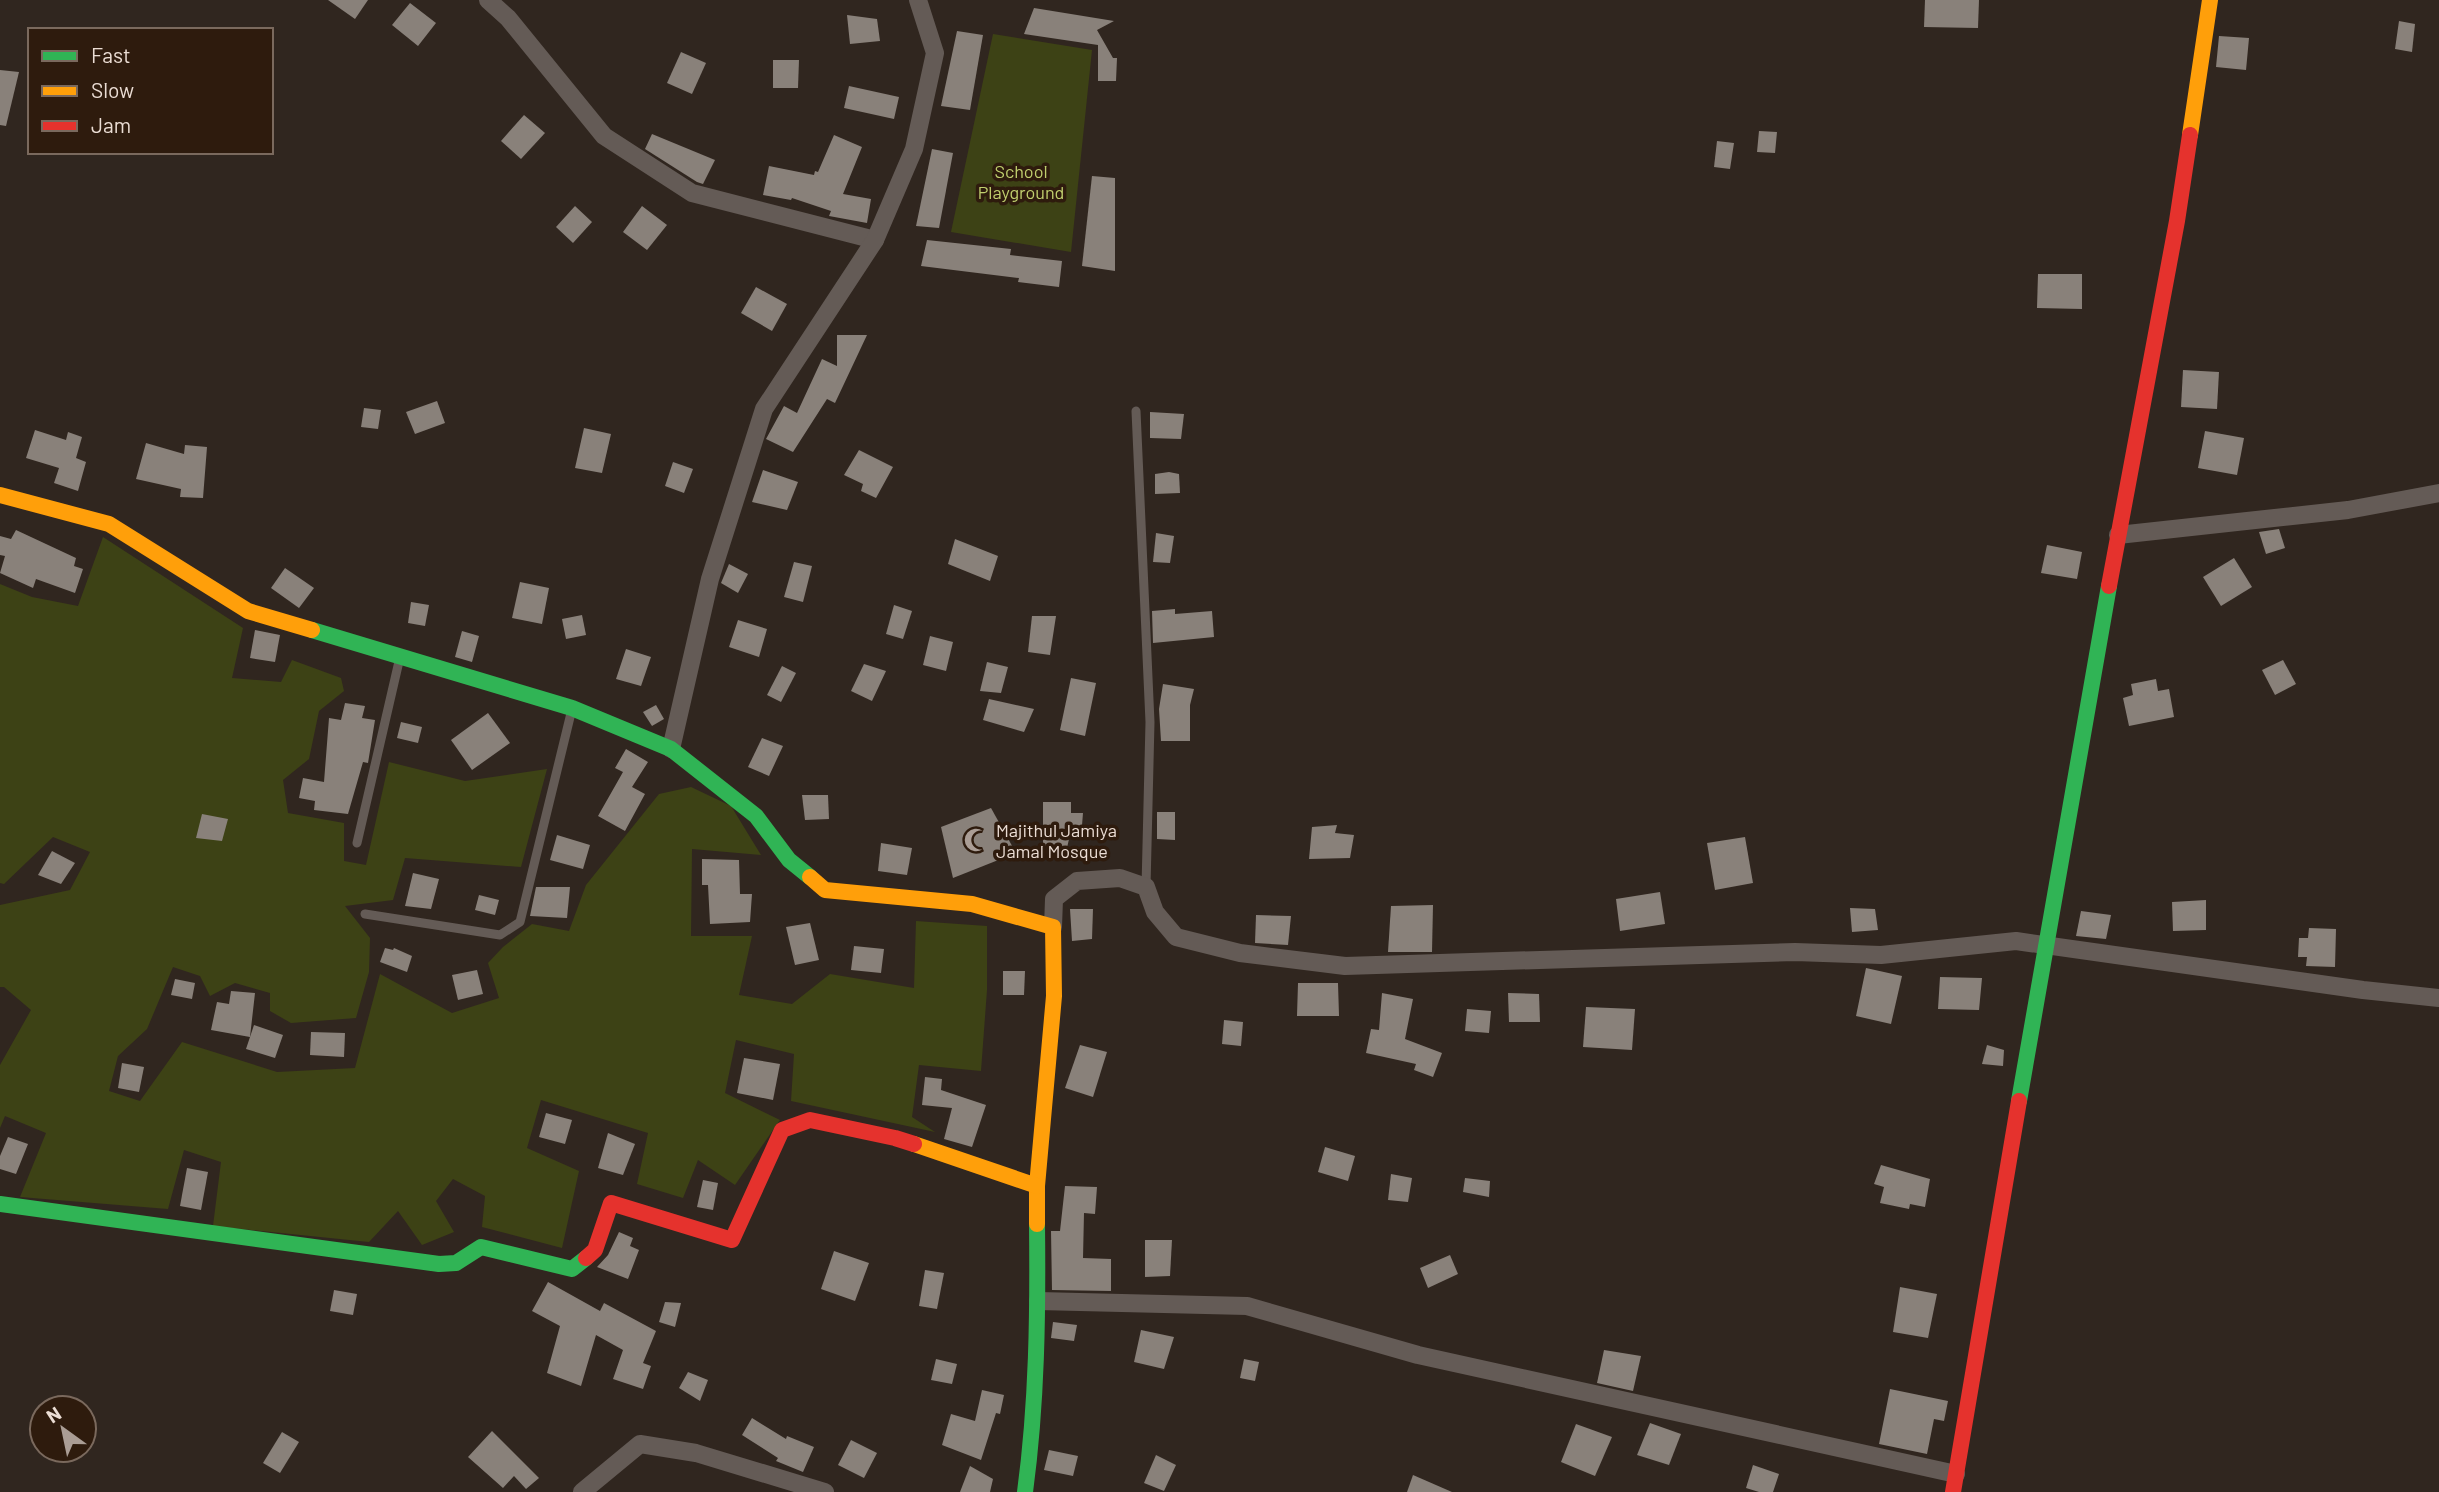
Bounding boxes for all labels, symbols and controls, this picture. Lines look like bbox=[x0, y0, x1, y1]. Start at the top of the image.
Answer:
legend bbox=[28, 28, 273, 154]
text: Fast bbox=[91, 42, 131, 67]
text: Slow bbox=[91, 77, 134, 102]
text: Jam bbox=[91, 112, 131, 137]
park label: School Playground bbox=[978, 160, 1064, 203]
place label: Majithul Jamiya Jamal Mosque bbox=[996, 819, 1117, 862]
mosque icon: Majithul Jamiya Jamal Mosque bbox=[962, 826, 990, 854]
north arrow bbox=[28, 1394, 98, 1464]
text: N bbox=[42, 1401, 65, 1427]

